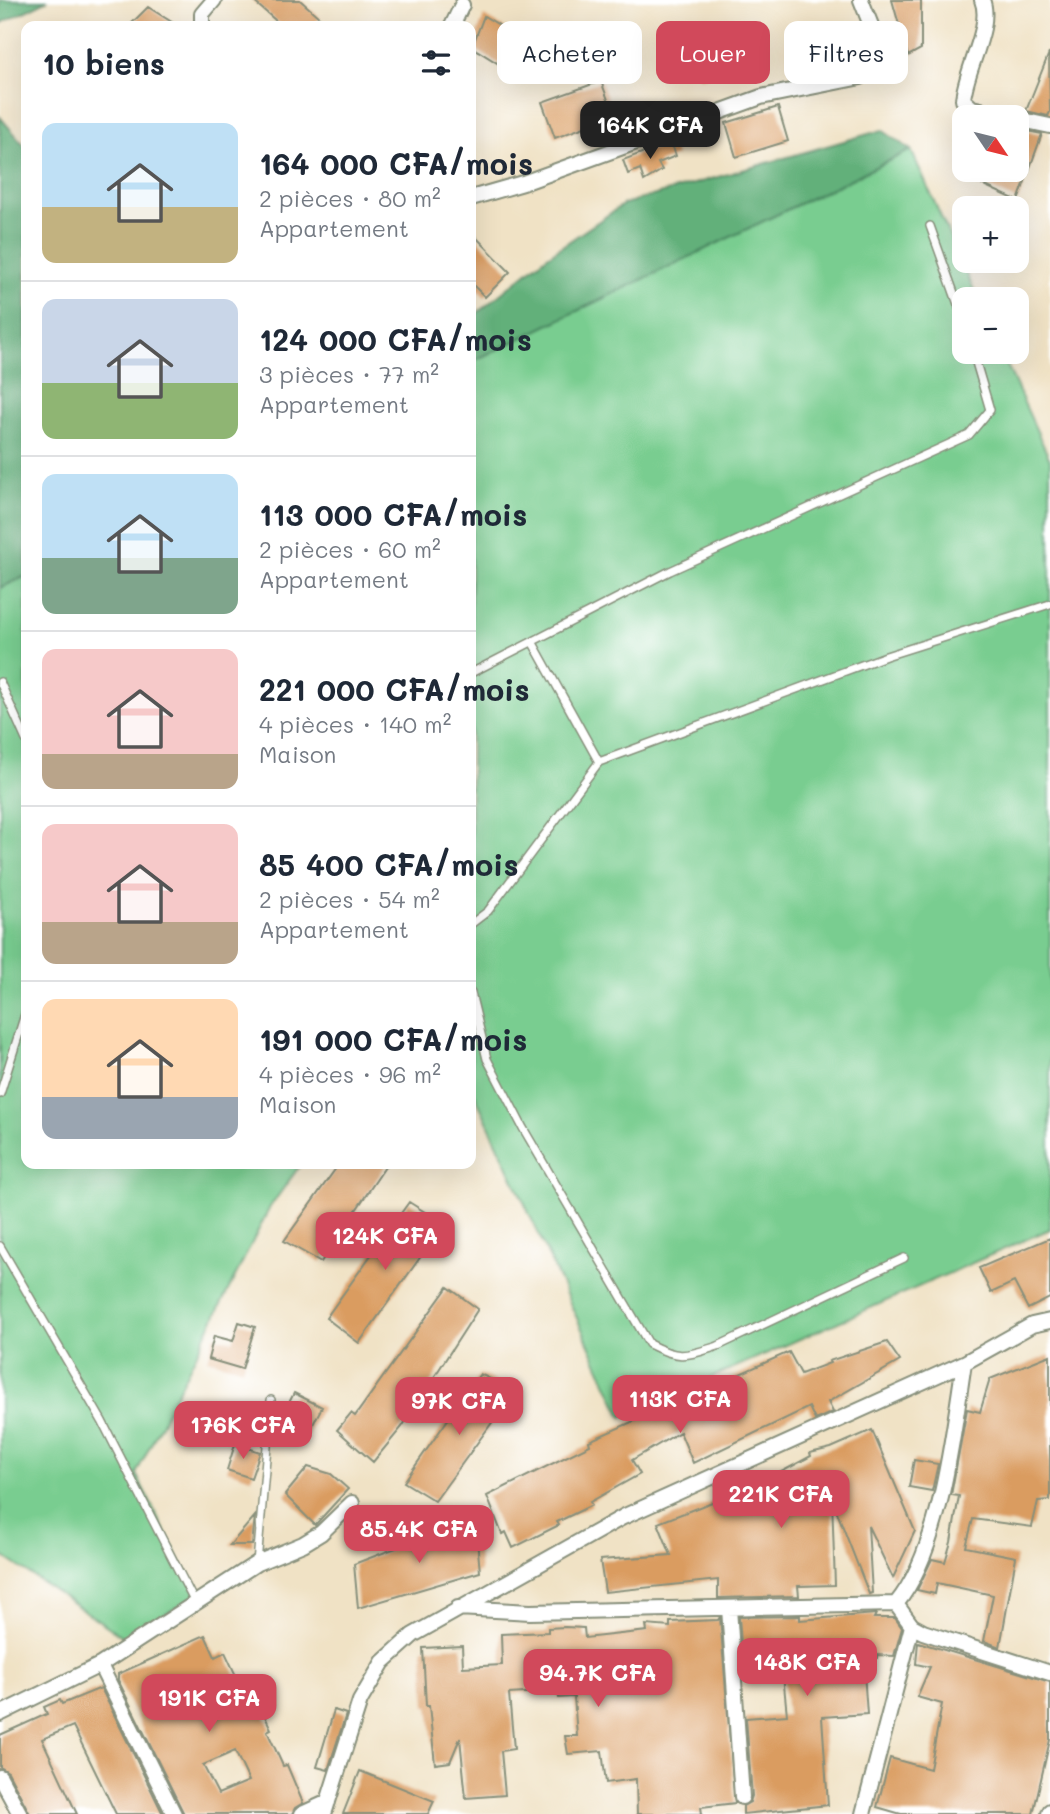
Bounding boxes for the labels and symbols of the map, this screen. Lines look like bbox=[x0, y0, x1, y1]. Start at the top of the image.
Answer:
pin: 164K CFA bbox=[578, 102, 722, 161]
north arrow bbox=[952, 105, 1029, 182]
pin: 124K CFA bbox=[313, 1212, 457, 1272]
pin: 113K CFA bbox=[608, 1376, 752, 1435]
pin: 97K CFA bbox=[394, 1378, 524, 1437]
pin: 176K CFA bbox=[171, 1402, 315, 1461]
pin: 221K CFA bbox=[709, 1470, 853, 1530]
pin: 85.4K CFA bbox=[339, 1506, 499, 1565]
pin: 148K CFA bbox=[735, 1638, 879, 1698]
pin: 94.7K CFA bbox=[518, 1650, 678, 1709]
pin: 191K CFA bbox=[137, 1674, 281, 1734]

